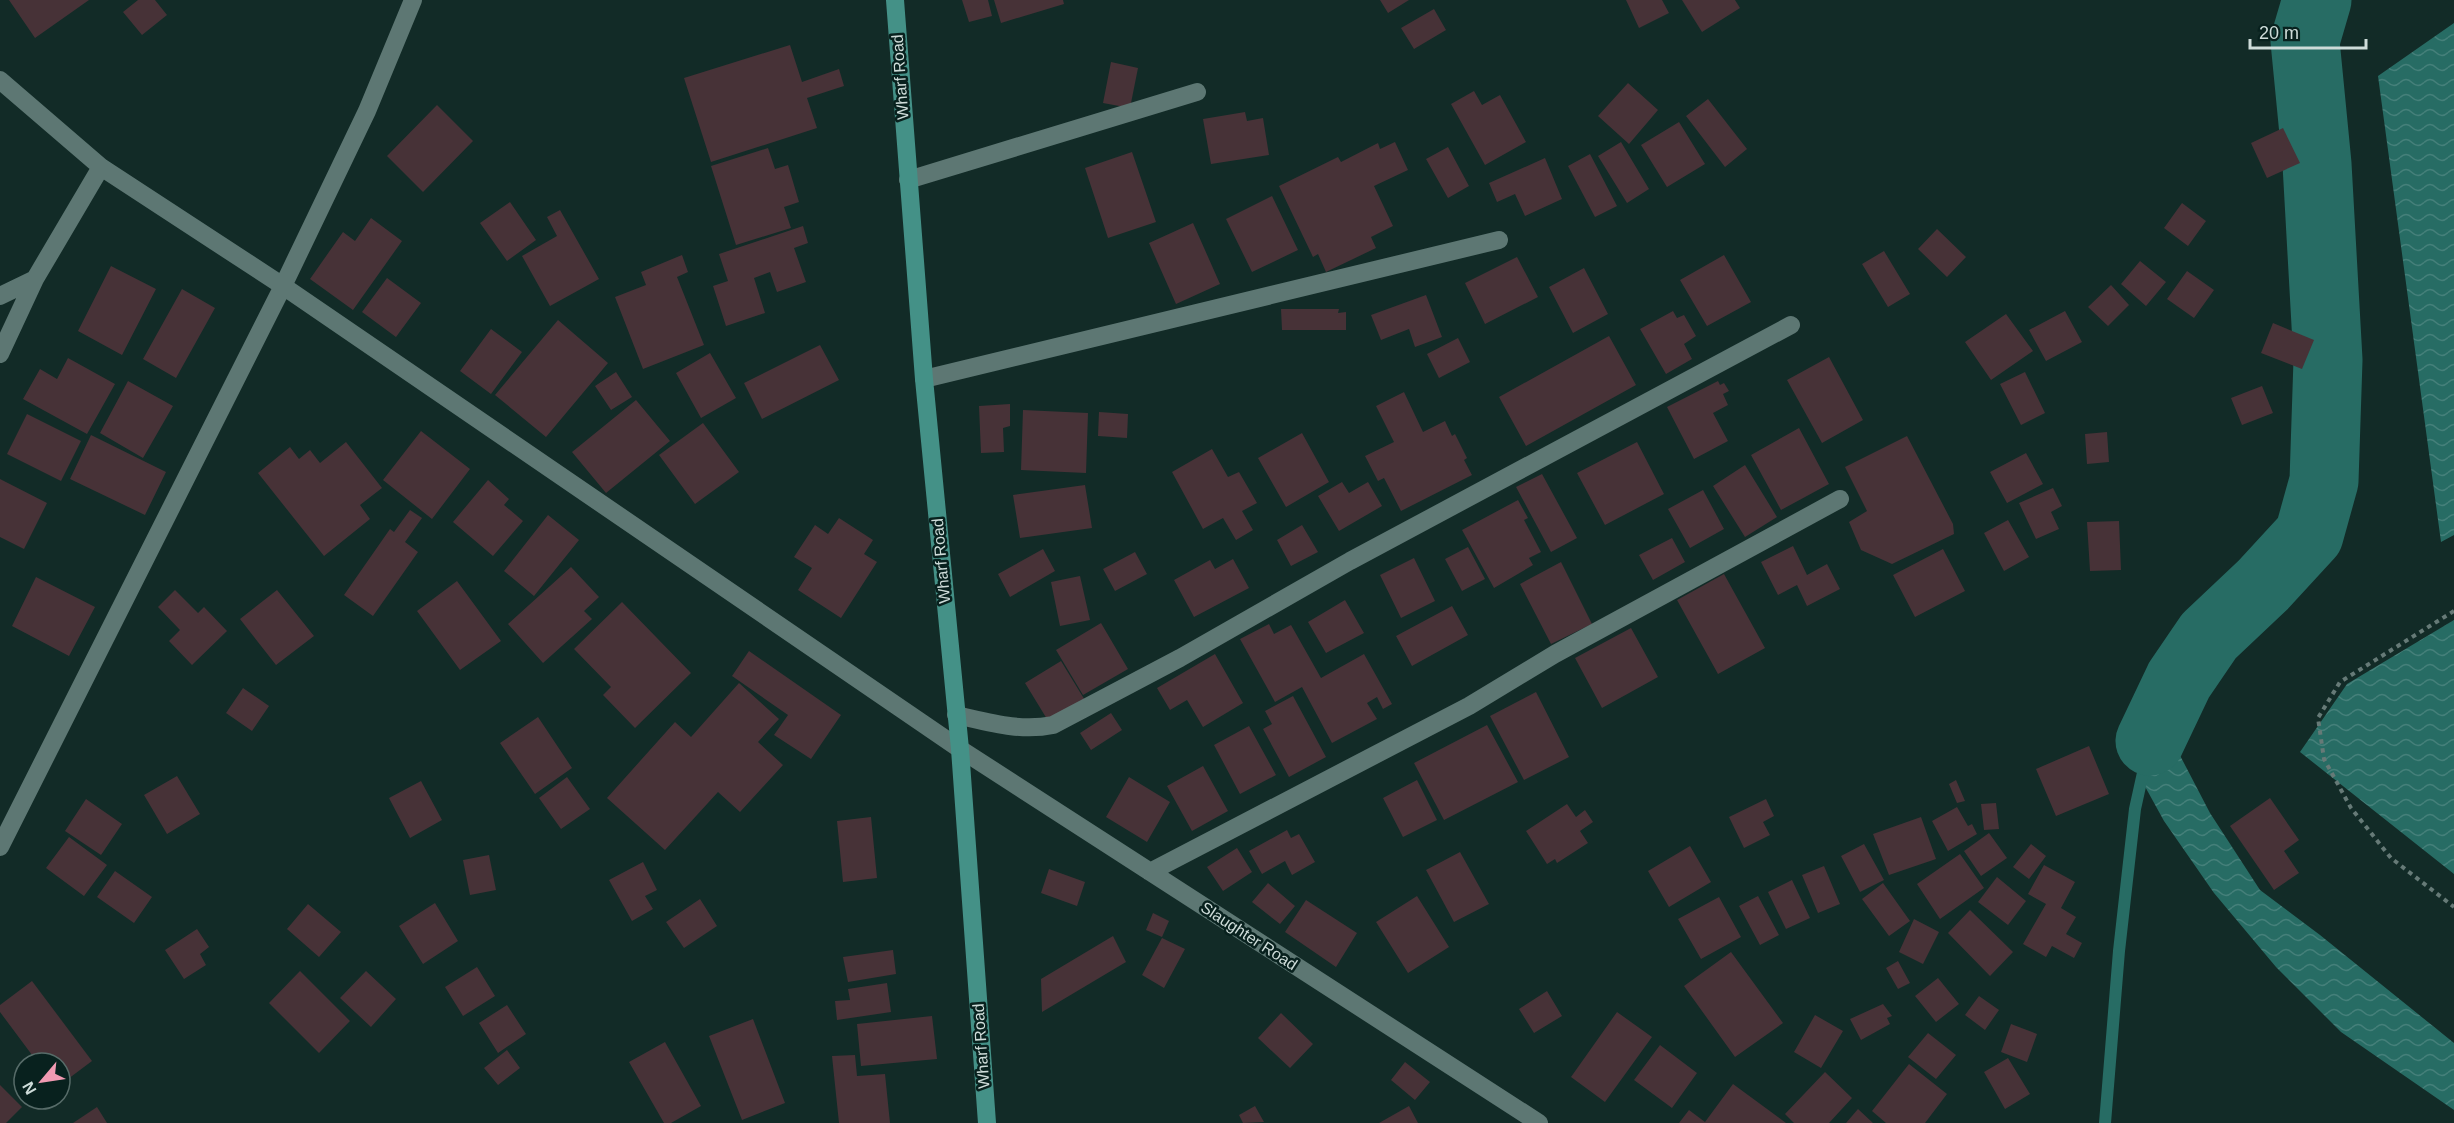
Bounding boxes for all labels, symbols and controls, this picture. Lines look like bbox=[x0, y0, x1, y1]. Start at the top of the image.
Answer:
scale bar bbox=[2250, 12, 2366, 50]
text: 20 m bbox=[2259, 23, 2299, 43]
street label: Wharf Road bbox=[889, 34, 911, 120]
street label: Wharf Road bbox=[929, 518, 953, 604]
street label: Slaughter Road bbox=[1198, 899, 1300, 973]
street label: Wharf Road bbox=[970, 1003, 992, 1089]
north arrow bbox=[12, 1051, 72, 1111]
text: N bbox=[19, 1079, 40, 1097]

